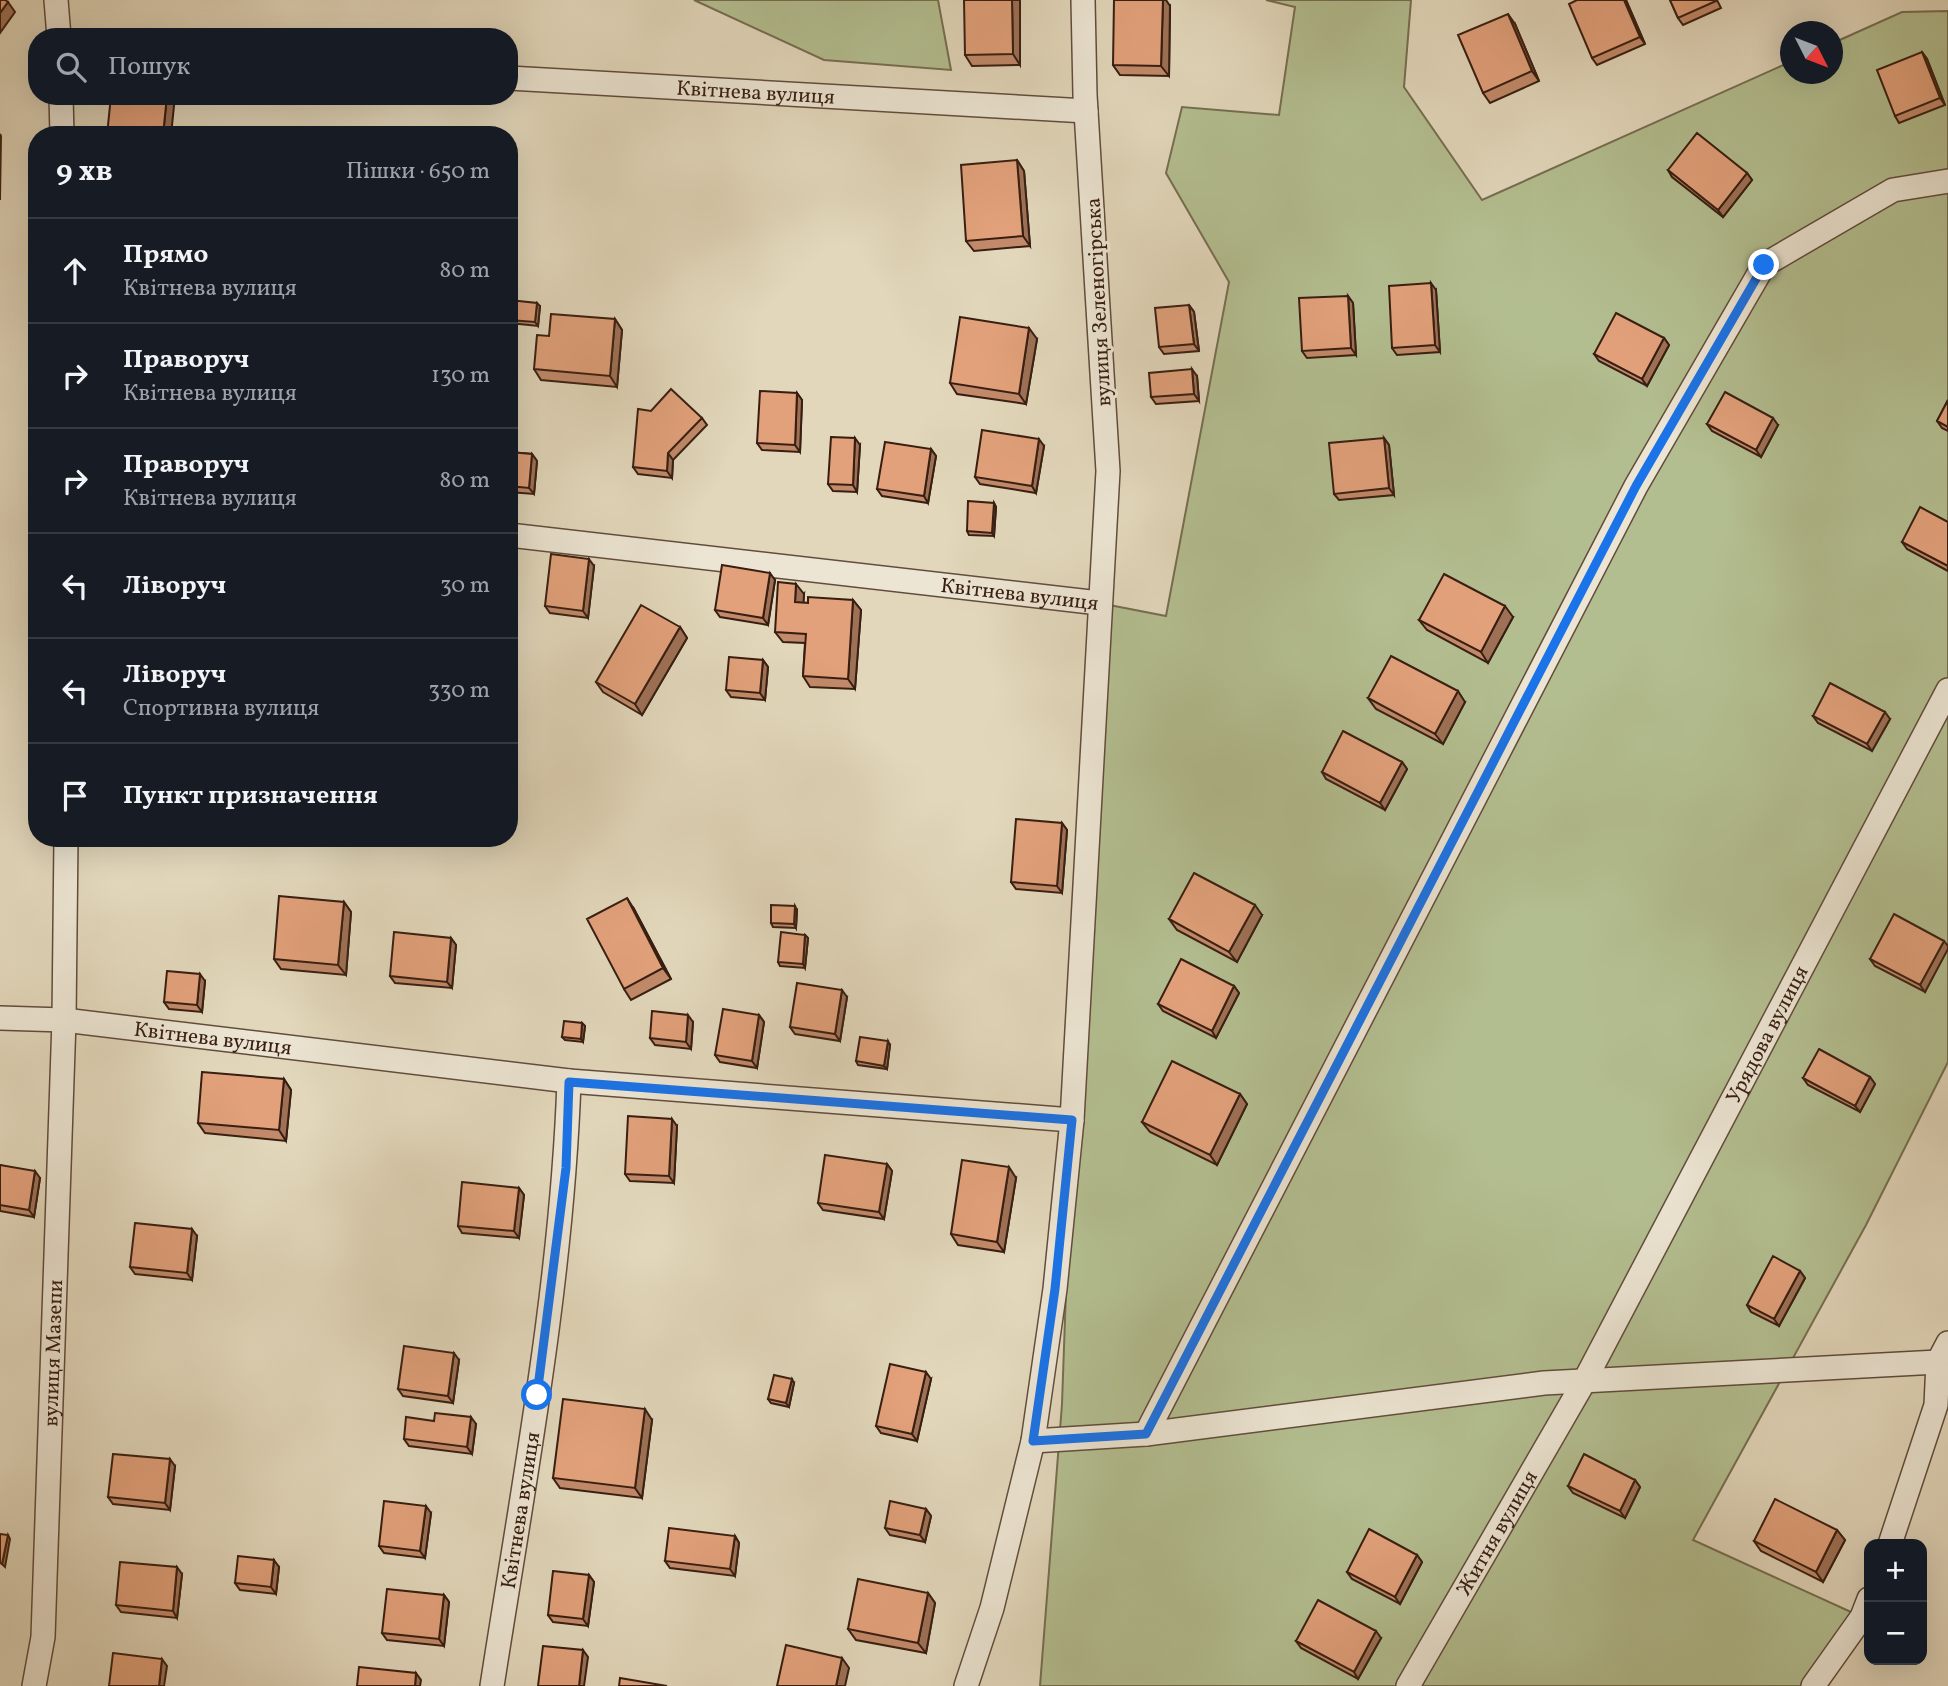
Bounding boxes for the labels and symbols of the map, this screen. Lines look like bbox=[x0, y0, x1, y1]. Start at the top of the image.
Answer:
north arrow bbox=[1780, 21, 1843, 84]
street label: Квітнева вулиця bbox=[675, 75, 836, 113]
street label: вулиця Зеленогірська bbox=[1080, 197, 1119, 407]
route end bbox=[1748, 249, 1779, 280]
street label: Квітнева вулиця bbox=[939, 572, 1100, 619]
street label: Урядова вулиця bbox=[1720, 961, 1816, 1109]
street label: Квітнева вулиця bbox=[132, 1016, 293, 1063]
street label: вулиця Мазепи bbox=[37, 1279, 71, 1427]
route start bbox=[521, 1379, 552, 1410]
street label: Квітнева вулиця bbox=[495, 1430, 548, 1591]
street label: Житня вулиця bbox=[1450, 1465, 1546, 1602]

